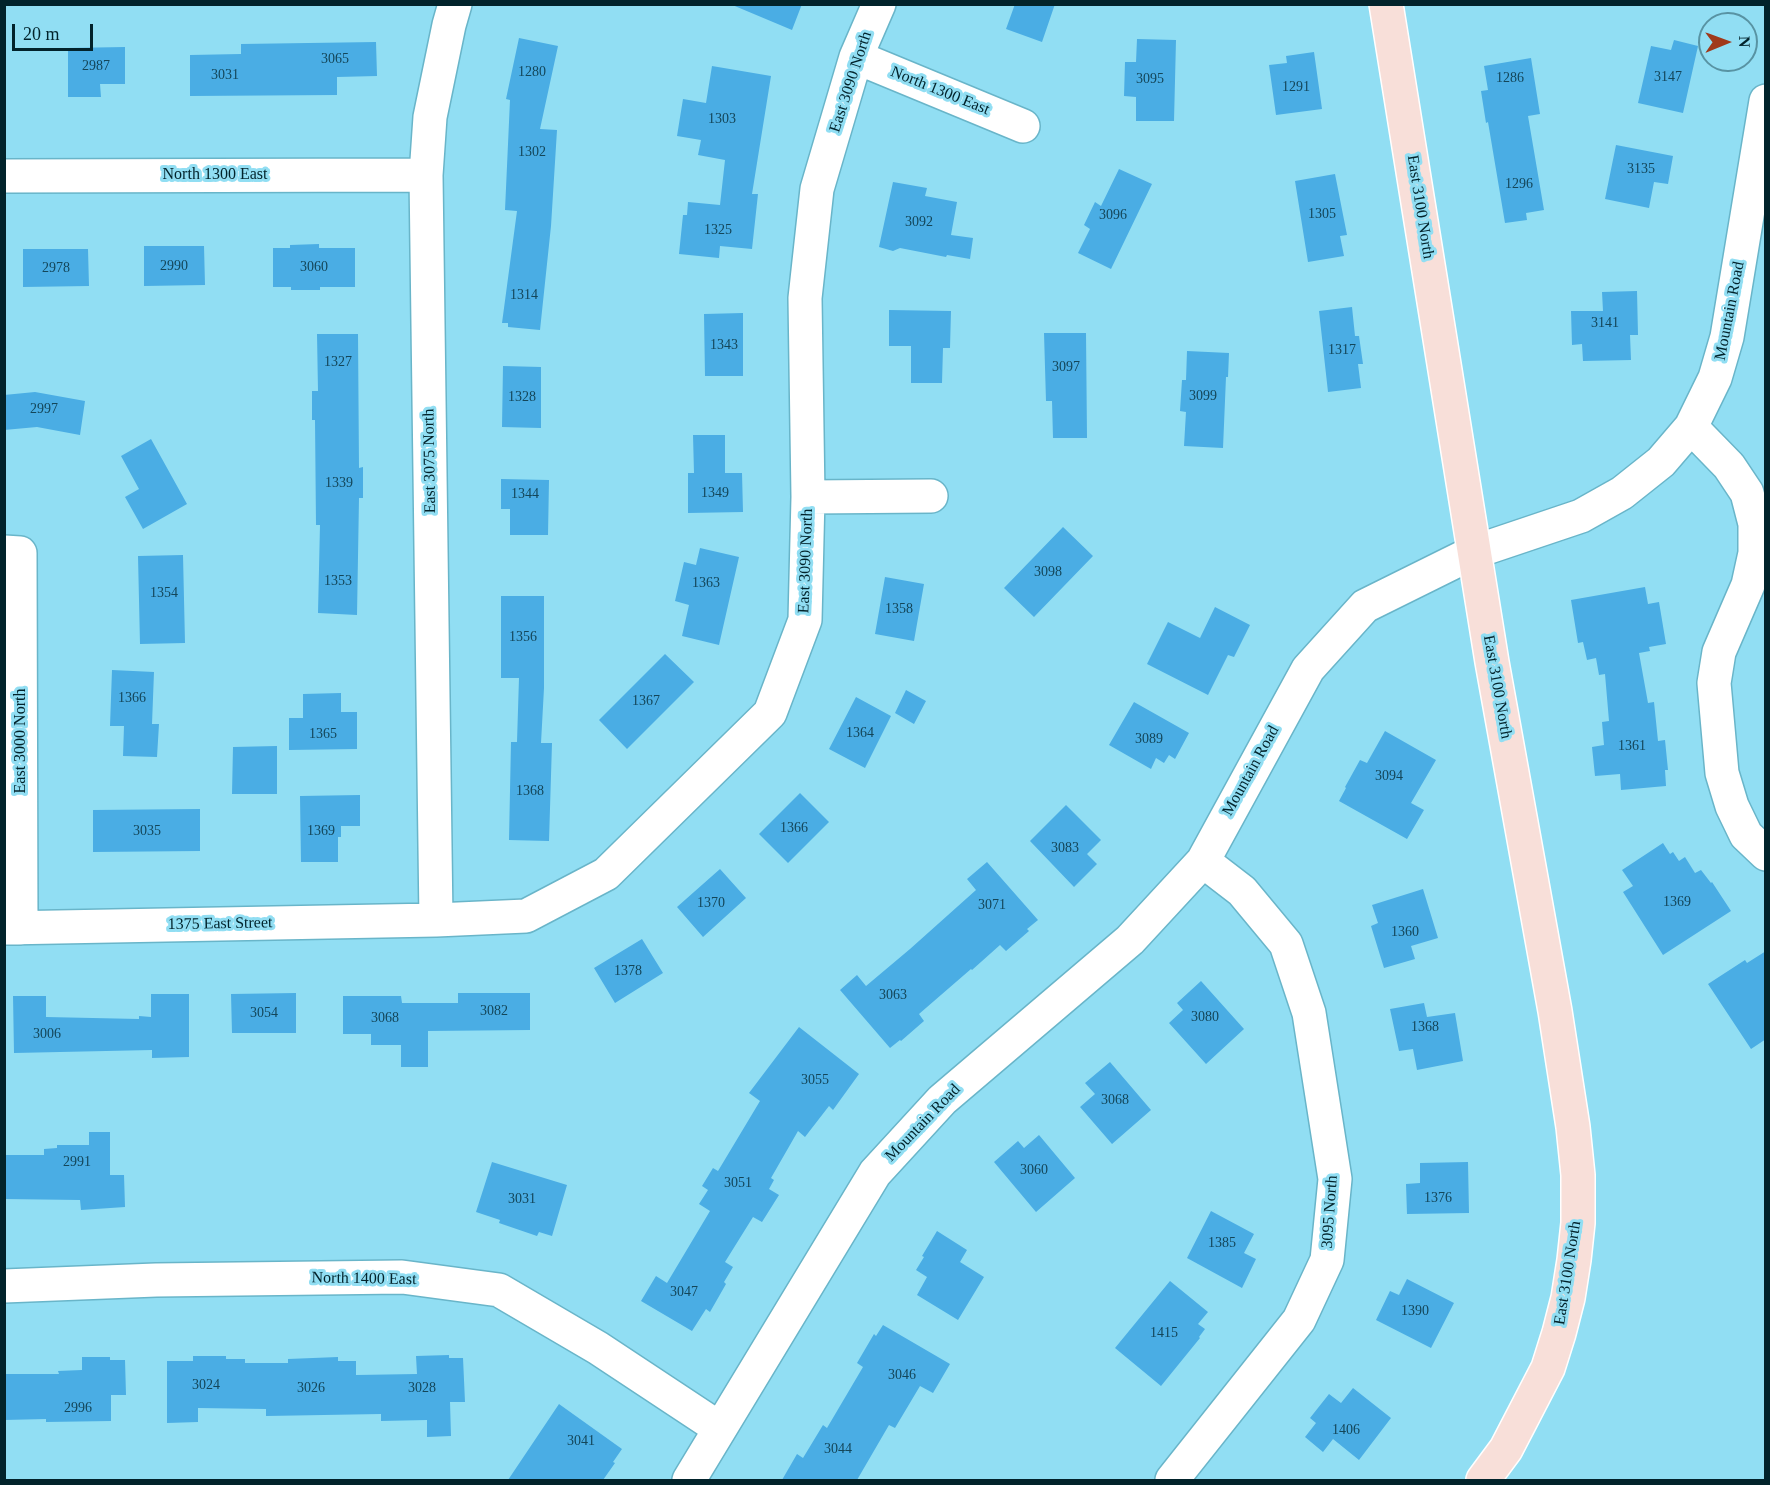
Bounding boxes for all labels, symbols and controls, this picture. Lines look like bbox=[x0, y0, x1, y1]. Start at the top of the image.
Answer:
scale bar bbox=[15, 12, 96, 50]
north arrow bbox=[1698, 12, 1758, 72]
text: 20 m bbox=[23, 24, 60, 44]
street label: East 3090 North bbox=[826, 29, 876, 135]
text: N bbox=[1736, 36, 1753, 48]
house number: 3065 bbox=[321, 51, 349, 67]
house number: 2987 bbox=[82, 58, 110, 74]
street label: North 1300 East bbox=[888, 62, 992, 120]
house number: 1280 bbox=[518, 64, 546, 80]
house number: 3031 bbox=[211, 67, 239, 83]
house number: 3147 bbox=[1654, 69, 1682, 85]
house number: 1286 bbox=[1496, 70, 1524, 86]
house number: 3095 bbox=[1136, 71, 1164, 87]
house number: 1291 bbox=[1282, 79, 1310, 95]
house number: 1303 bbox=[708, 111, 736, 127]
house number: 1302 bbox=[518, 144, 546, 160]
street label: East 3100 North bbox=[1402, 154, 1438, 260]
house number: 3135 bbox=[1627, 161, 1655, 177]
street label: North 1300 East bbox=[163, 165, 267, 185]
house number: 1296 bbox=[1505, 176, 1533, 192]
house number: 1305 bbox=[1308, 206, 1336, 222]
house number: 3096 bbox=[1099, 207, 1127, 223]
house number: 3092 bbox=[905, 214, 933, 230]
house number: 1325 bbox=[704, 222, 732, 238]
house number: 2990 bbox=[160, 258, 188, 274]
house number: 3060 bbox=[300, 259, 328, 275]
house number: 2978 bbox=[42, 260, 70, 276]
street label: Mountain Road bbox=[1711, 260, 1749, 362]
house number: 1314 bbox=[510, 287, 538, 303]
house number: 3141 bbox=[1591, 315, 1619, 331]
house number: 1343 bbox=[710, 337, 738, 353]
house number: 1317 bbox=[1328, 342, 1356, 358]
house number: 1327 bbox=[324, 354, 352, 370]
house number: 3097 bbox=[1052, 359, 1080, 375]
house number: 3099 bbox=[1189, 388, 1217, 404]
house number: 1328 bbox=[508, 389, 536, 405]
house number: 2997 bbox=[30, 401, 58, 417]
street label: East 3075 North bbox=[419, 408, 441, 514]
house number: 1339 bbox=[325, 475, 353, 491]
house number: 1349 bbox=[701, 485, 729, 501]
house number: 1344 bbox=[511, 486, 539, 502]
street label: East 3090 North bbox=[795, 508, 817, 614]
house number: 3098 bbox=[1034, 564, 1062, 580]
house number: 1353 bbox=[324, 573, 352, 589]
house number: 1363 bbox=[692, 575, 720, 591]
house number: 1354 bbox=[150, 585, 178, 601]
house number: 1358 bbox=[885, 601, 913, 617]
house number: 1356 bbox=[509, 629, 537, 645]
street label: East 3100 North bbox=[1478, 634, 1516, 740]
street label: East 3000 North bbox=[11, 689, 31, 793]
house number: 1366 bbox=[118, 690, 146, 706]
house number: 1367 bbox=[632, 693, 660, 709]
street label: Mountain Road bbox=[1218, 723, 1284, 819]
house number: 1364 bbox=[846, 725, 874, 741]
house number: 1365 bbox=[309, 726, 337, 742]
house number: 3089 bbox=[1135, 731, 1163, 747]
house number: 1361 bbox=[1618, 738, 1646, 754]
house number: 3094 bbox=[1375, 768, 1403, 784]
house number: 1368 bbox=[516, 783, 544, 799]
house number: 1366 bbox=[780, 820, 808, 836]
house number: 3035 bbox=[133, 823, 161, 839]
house number: 1369 bbox=[307, 823, 335, 839]
house number: 3083 bbox=[1051, 840, 1079, 856]
house number: 1369 bbox=[1663, 894, 1691, 910]
house number: 1370 bbox=[697, 895, 725, 911]
house number: 3071 bbox=[978, 897, 1006, 913]
street label: 1375 East Street bbox=[167, 913, 273, 935]
house number: 1360 bbox=[1391, 924, 1419, 940]
house number: 1378 bbox=[614, 963, 642, 979]
house number: 3063 bbox=[879, 987, 907, 1003]
house number: 3082 bbox=[480, 1003, 508, 1019]
house number: 3054 bbox=[250, 1005, 278, 1021]
house number: 3080 bbox=[1191, 1009, 1219, 1025]
house number: 3068 bbox=[371, 1010, 399, 1026]
house number: 1368 bbox=[1411, 1019, 1439, 1035]
house number: 3006 bbox=[33, 1026, 61, 1042]
house number: 3055 bbox=[801, 1072, 829, 1088]
street label: Mountain Road bbox=[881, 1080, 965, 1166]
house number: 3068 bbox=[1101, 1092, 1129, 1108]
house number: 2991 bbox=[63, 1154, 91, 1170]
house number: 3060 bbox=[1020, 1162, 1048, 1178]
house number: 3051 bbox=[724, 1175, 752, 1191]
street label: 3095 North bbox=[1318, 1175, 1342, 1249]
house number: 1376 bbox=[1424, 1190, 1452, 1206]
house number: 3031 bbox=[508, 1191, 536, 1207]
street label: East 3100 North bbox=[1550, 1220, 1586, 1326]
house number: 1385 bbox=[1208, 1235, 1236, 1251]
street label: North 1400 East bbox=[311, 1268, 417, 1290]
house number: 3047 bbox=[670, 1284, 698, 1300]
house number: 1390 bbox=[1401, 1303, 1429, 1319]
house number: 1415 bbox=[1150, 1325, 1178, 1341]
house number: 3046 bbox=[888, 1367, 916, 1383]
house number: 3024 bbox=[192, 1377, 220, 1393]
house number: 3026 bbox=[297, 1380, 325, 1396]
house number: 3028 bbox=[408, 1380, 436, 1396]
house number: 2996 bbox=[64, 1400, 92, 1416]
house number: 1406 bbox=[1332, 1422, 1360, 1438]
house number: 3041 bbox=[567, 1433, 595, 1449]
house number: 3044 bbox=[824, 1441, 852, 1457]

